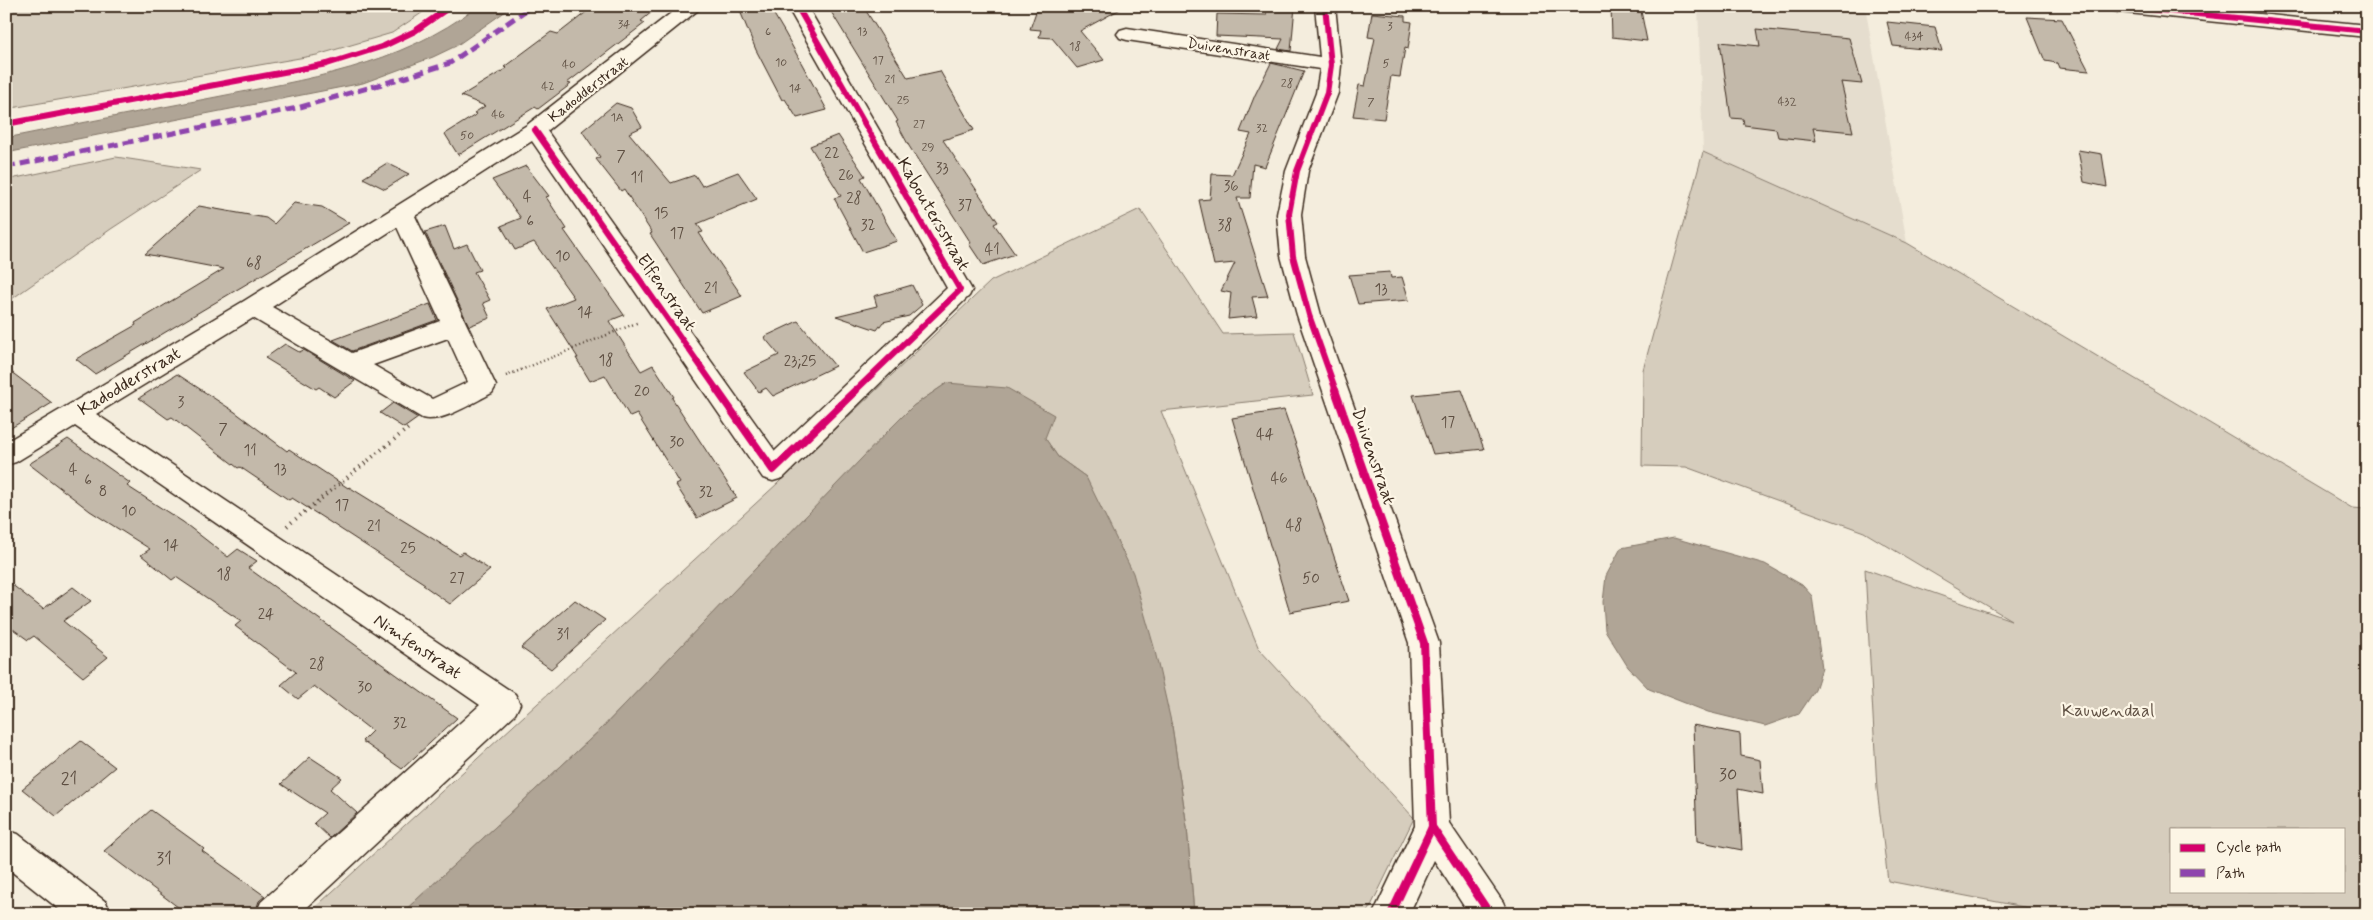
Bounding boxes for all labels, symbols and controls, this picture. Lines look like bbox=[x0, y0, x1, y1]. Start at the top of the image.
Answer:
house number: 34 bbox=[618, 17, 630, 33]
house number: 3 bbox=[1387, 19, 1393, 35]
house number: 6 bbox=[765, 24, 771, 40]
house number: 13 bbox=[857, 24, 867, 40]
house number: 434 bbox=[1904, 29, 1924, 45]
street label: Duivenstraat bbox=[1186, 34, 1272, 66]
house number: 18 bbox=[1069, 39, 1081, 55]
street label: Kadodderstraat bbox=[544, 52, 633, 127]
house number: 17 bbox=[872, 53, 884, 69]
house number: 10 bbox=[775, 55, 787, 71]
house number: 5 bbox=[1382, 56, 1390, 72]
house number: 40 bbox=[562, 57, 576, 73]
house number: 21 bbox=[884, 72, 896, 88]
house number: 28 bbox=[1281, 76, 1293, 92]
house number: 42 bbox=[541, 79, 555, 95]
house number: 14 bbox=[789, 81, 801, 97]
house number: 25 bbox=[897, 93, 909, 109]
house number: 432 bbox=[1777, 94, 1797, 110]
house number: 7 bbox=[1367, 95, 1375, 111]
house number: 46 bbox=[491, 107, 505, 123]
house number: 1A bbox=[610, 110, 624, 126]
house number: 27 bbox=[913, 117, 925, 133]
house number: 32 bbox=[1256, 121, 1268, 137]
house number: 50 bbox=[460, 128, 474, 144]
house number: 29 bbox=[921, 140, 935, 156]
house number: 22 bbox=[824, 144, 840, 164]
house number: 7 bbox=[616, 147, 626, 167]
street label: Kaboutersstraat bbox=[891, 154, 975, 276]
house number: 33 bbox=[935, 159, 949, 179]
house number: 26 bbox=[838, 166, 854, 186]
house number: 11 bbox=[630, 168, 644, 188]
house number: 36 bbox=[1223, 177, 1239, 197]
house number: 4 bbox=[523, 187, 532, 207]
house number: 28 bbox=[846, 189, 862, 209]
house number: 37 bbox=[958, 196, 973, 216]
house number: 15 bbox=[654, 204, 668, 224]
house number: 6 bbox=[526, 212, 534, 232]
house number: 32 bbox=[861, 216, 875, 236]
house number: 38 bbox=[1217, 216, 1233, 236]
house number: 17 bbox=[670, 224, 685, 244]
house number: 41 bbox=[984, 240, 1000, 260]
house number: 10 bbox=[555, 247, 571, 267]
street label: Elfenstraat bbox=[631, 249, 702, 336]
house number: 68 bbox=[246, 254, 262, 274]
house number: 21 bbox=[704, 279, 718, 299]
house number: 13 bbox=[1374, 280, 1388, 300]
house number: 14 bbox=[577, 303, 593, 323]
street label: Kadodderstraat bbox=[74, 342, 186, 422]
house number: 18 bbox=[599, 351, 613, 371]
house number: 23;25 bbox=[784, 352, 816, 372]
house number: 20 bbox=[634, 382, 650, 402]
house number: 3 bbox=[178, 393, 185, 413]
street label: Duivenstraat bbox=[1345, 405, 1401, 508]
house number: 17 bbox=[1441, 413, 1456, 433]
house number: 7 bbox=[218, 420, 228, 440]
house number: 44 bbox=[1256, 425, 1274, 445]
house number: 30 bbox=[669, 433, 685, 453]
house number: 11 bbox=[243, 441, 257, 461]
house number: 4 bbox=[69, 460, 78, 480]
house number: 13 bbox=[273, 460, 287, 480]
house number: 46 bbox=[1270, 469, 1288, 489]
house number: 6 bbox=[84, 471, 92, 491]
house number: 8 bbox=[99, 482, 107, 502]
house number: 32 bbox=[699, 483, 713, 503]
house number: 17 bbox=[335, 496, 350, 516]
house number: 10 bbox=[121, 502, 137, 522]
house number: 48 bbox=[1286, 516, 1302, 536]
house number: 21 bbox=[367, 517, 381, 537]
house number: 14 bbox=[163, 536, 179, 556]
house number: 25 bbox=[400, 539, 416, 559]
house number: 18 bbox=[217, 565, 231, 585]
house number: 27 bbox=[450, 569, 465, 589]
house number: 50 bbox=[1302, 569, 1320, 589]
house number: 24 bbox=[258, 605, 274, 625]
street label: Nimfenstraat bbox=[369, 609, 466, 685]
house number: 31 bbox=[556, 625, 570, 645]
house number: 28 bbox=[309, 655, 325, 675]
house number: 30 bbox=[357, 678, 373, 698]
park label: Kauwendaal bbox=[2062, 699, 2154, 723]
house number: 32 bbox=[393, 714, 407, 734]
house number: 30 bbox=[1719, 763, 1737, 787]
house number: 21 bbox=[61, 767, 77, 791]
legend bbox=[2170, 828, 2346, 892]
text: Cycle path bbox=[2216, 838, 2281, 858]
house number: 31 bbox=[156, 847, 172, 871]
text: Path bbox=[2216, 864, 2245, 884]

